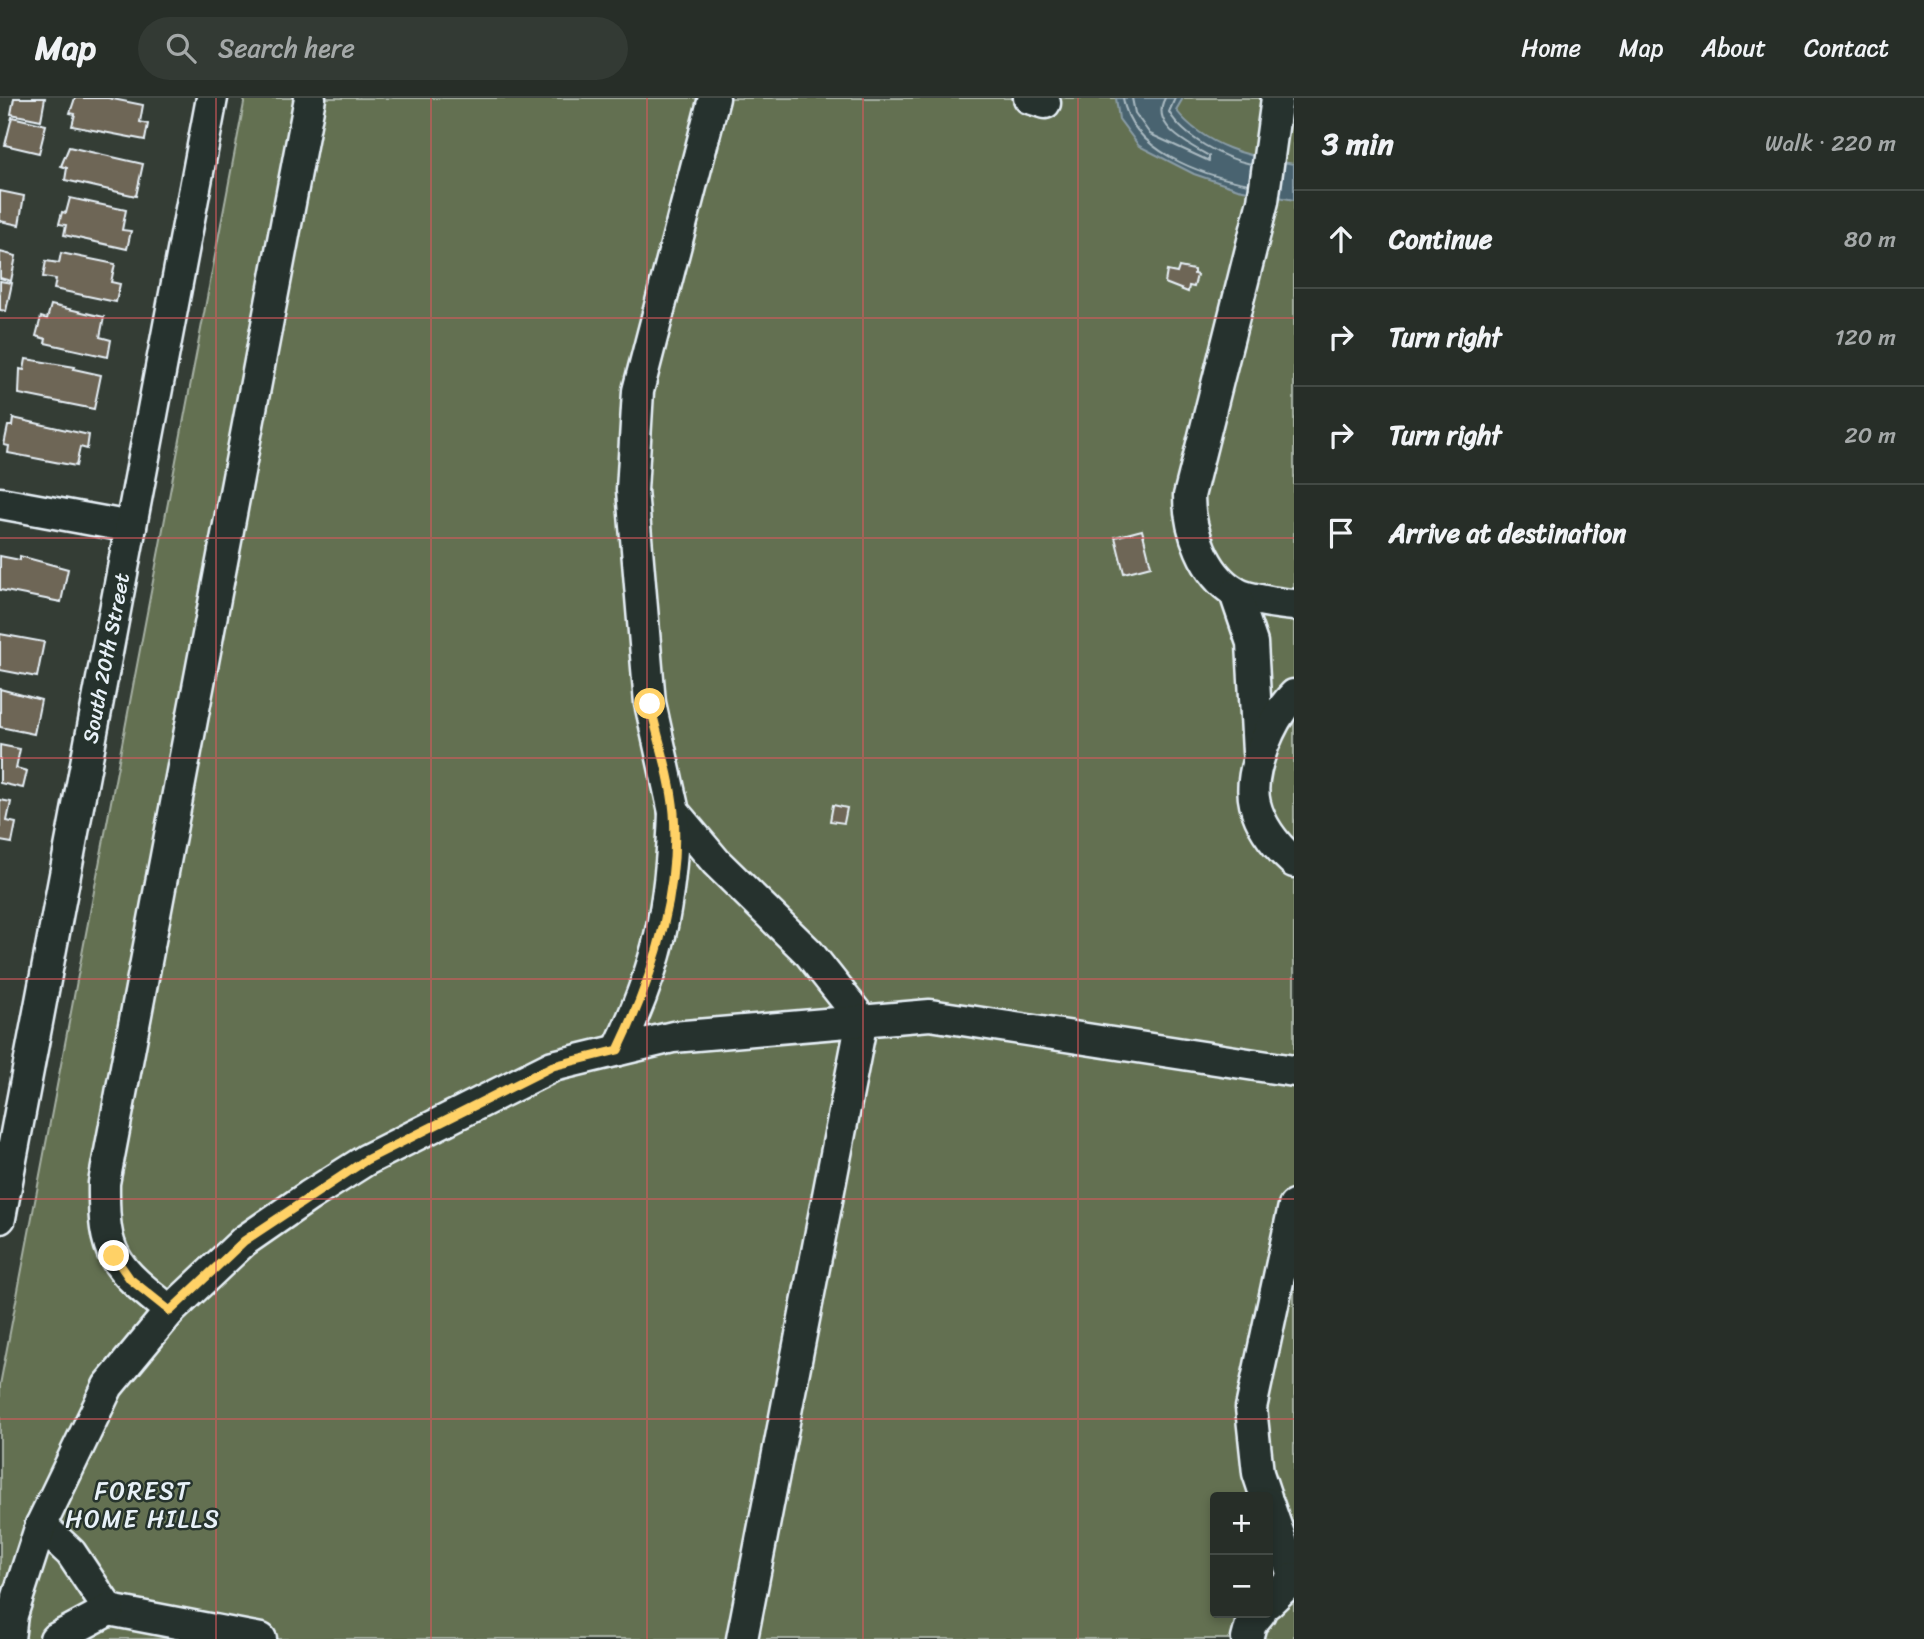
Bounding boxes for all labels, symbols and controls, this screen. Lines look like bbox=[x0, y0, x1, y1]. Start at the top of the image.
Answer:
search box bbox=[138, 17, 628, 80]
text: Map bbox=[35, 19, 96, 77]
text: Search here bbox=[218, 25, 355, 71]
text: Home bbox=[1521, 27, 1581, 69]
text: Map bbox=[1619, 27, 1663, 69]
text: About bbox=[1701, 27, 1766, 69]
text: Contact bbox=[1804, 27, 1889, 69]
icon: search bbox=[162, 29, 200, 67]
text: 3 min bbox=[1322, 117, 1394, 171]
text: Walk · 220 m bbox=[1765, 123, 1896, 164]
text: Continue bbox=[1389, 216, 1492, 262]
text: 80 m bbox=[1844, 219, 1896, 260]
icon: ahead bbox=[1322, 220, 1360, 258]
text: Turn right bbox=[1389, 314, 1502, 360]
text: 120 m bbox=[1835, 317, 1896, 358]
icon: right bbox=[1322, 318, 1360, 356]
text: Turn right bbox=[1389, 412, 1502, 458]
text: 20 m bbox=[1845, 415, 1896, 456]
icon: right bbox=[1322, 416, 1360, 454]
text: Arrive at destination bbox=[1389, 510, 1626, 556]
icon: arrive bbox=[1322, 514, 1360, 552]
street label: South 20th Street bbox=[71, 570, 141, 746]
route start bbox=[634, 688, 665, 719]
route end bbox=[98, 1240, 129, 1271]
district label: FOREST HOME HILLS bbox=[65, 1470, 221, 1540]
map controls bbox=[1210, 1492, 1273, 1618]
button: + bbox=[1210, 1492, 1273, 1555]
button: − bbox=[1210, 1555, 1273, 1618]

